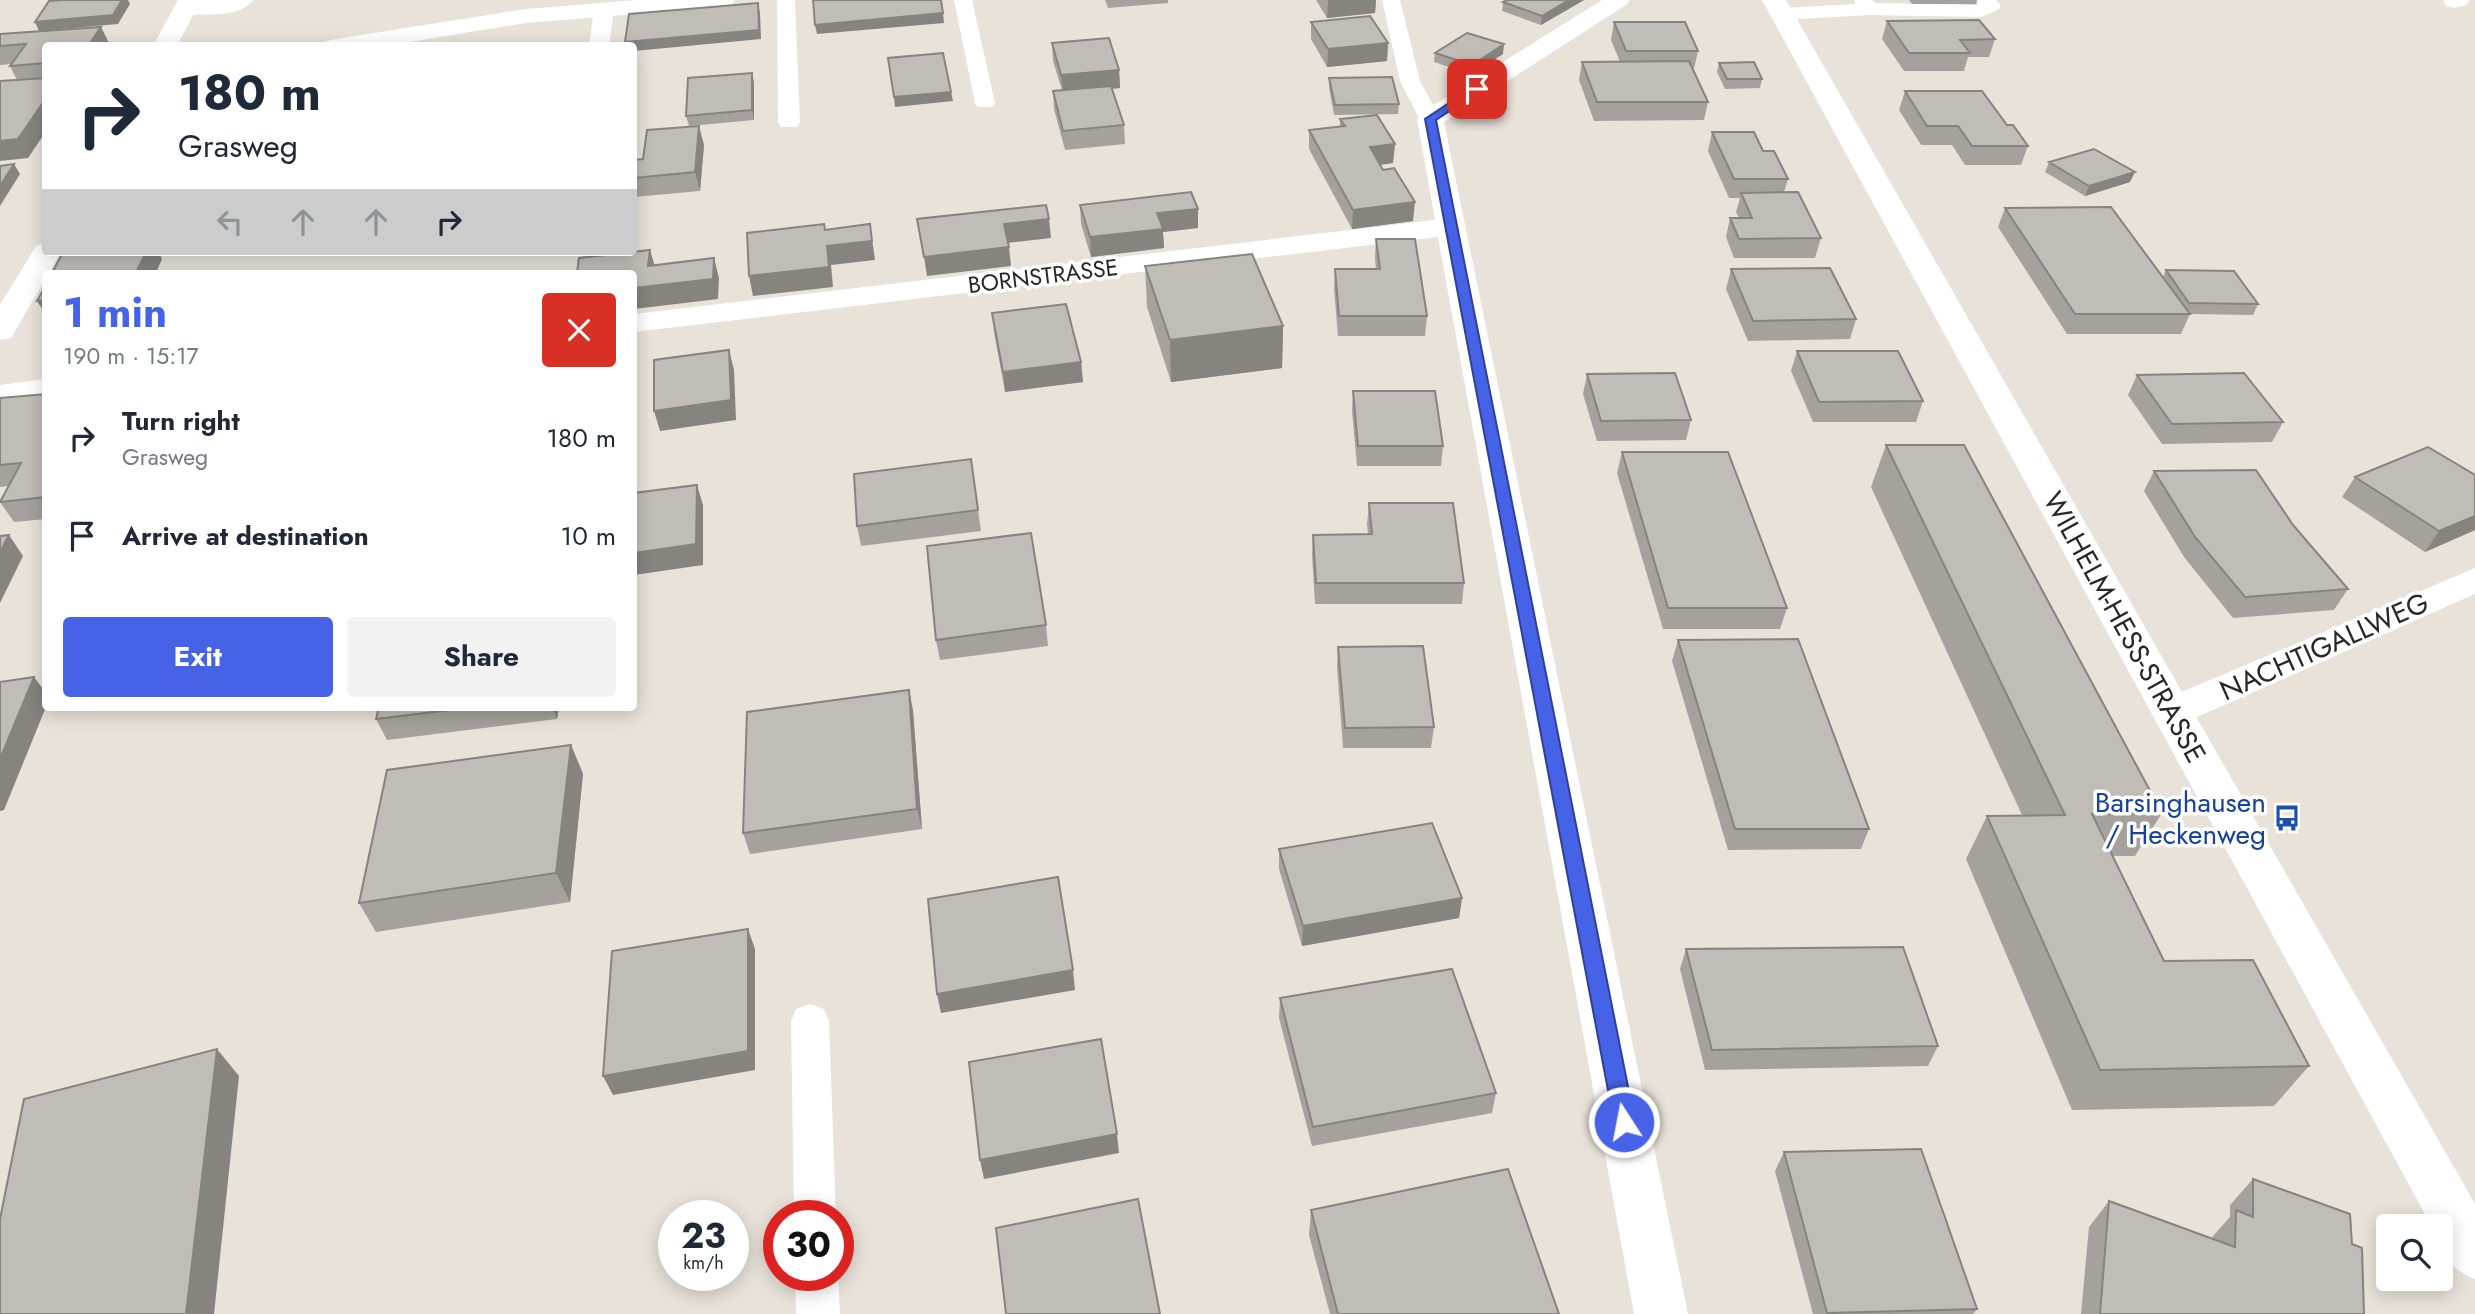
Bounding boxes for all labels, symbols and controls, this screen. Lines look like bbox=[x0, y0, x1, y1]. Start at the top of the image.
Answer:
text: 180 m bbox=[178, 58, 321, 128]
pin bbox=[1447, 59, 1507, 119]
icon: right bbox=[63, 70, 154, 161]
icon: arrive bbox=[1458, 70, 1496, 108]
text: Grasweg bbox=[178, 123, 298, 169]
icon: left bbox=[211, 203, 249, 241]
icon: ahead bbox=[284, 203, 322, 241]
icon: ahead bbox=[357, 203, 395, 241]
icon: right bbox=[430, 203, 468, 241]
street label: BORNSTRASSE bbox=[966, 250, 1120, 302]
text: 1 min bbox=[63, 282, 167, 343]
button: close bbox=[542, 293, 616, 367]
text: 190 m · 15:17 bbox=[63, 339, 199, 373]
text: Turn right bbox=[122, 402, 240, 440]
icon: right bbox=[63, 419, 101, 457]
text: 180 m bbox=[546, 419, 616, 457]
text: Grasweg bbox=[122, 440, 208, 474]
street label: WILHELM-HESS-STRASSE bbox=[2033, 484, 2216, 770]
icon: arrive bbox=[63, 517, 101, 555]
text: Arrive at destination bbox=[122, 517, 369, 555]
text: 10 m bbox=[561, 517, 616, 555]
street label: NACHTIGALLWEG bbox=[2213, 582, 2435, 711]
button: Exit bbox=[63, 617, 333, 697]
button: Share bbox=[347, 617, 616, 697]
place label: Barsinghausen / Heckenweg bbox=[2095, 782, 2266, 855]
bus stop icon: Barsinghausen / Heckenweg bbox=[2272, 803, 2302, 833]
position arrow bbox=[1587, 1085, 1661, 1159]
speed limit sign: 30 bbox=[763, 1200, 854, 1291]
text: 23 bbox=[681, 1211, 726, 1261]
map controls bbox=[2376, 1214, 2453, 1291]
button: search bbox=[2376, 1214, 2453, 1291]
text: km/h bbox=[683, 1250, 724, 1276]

